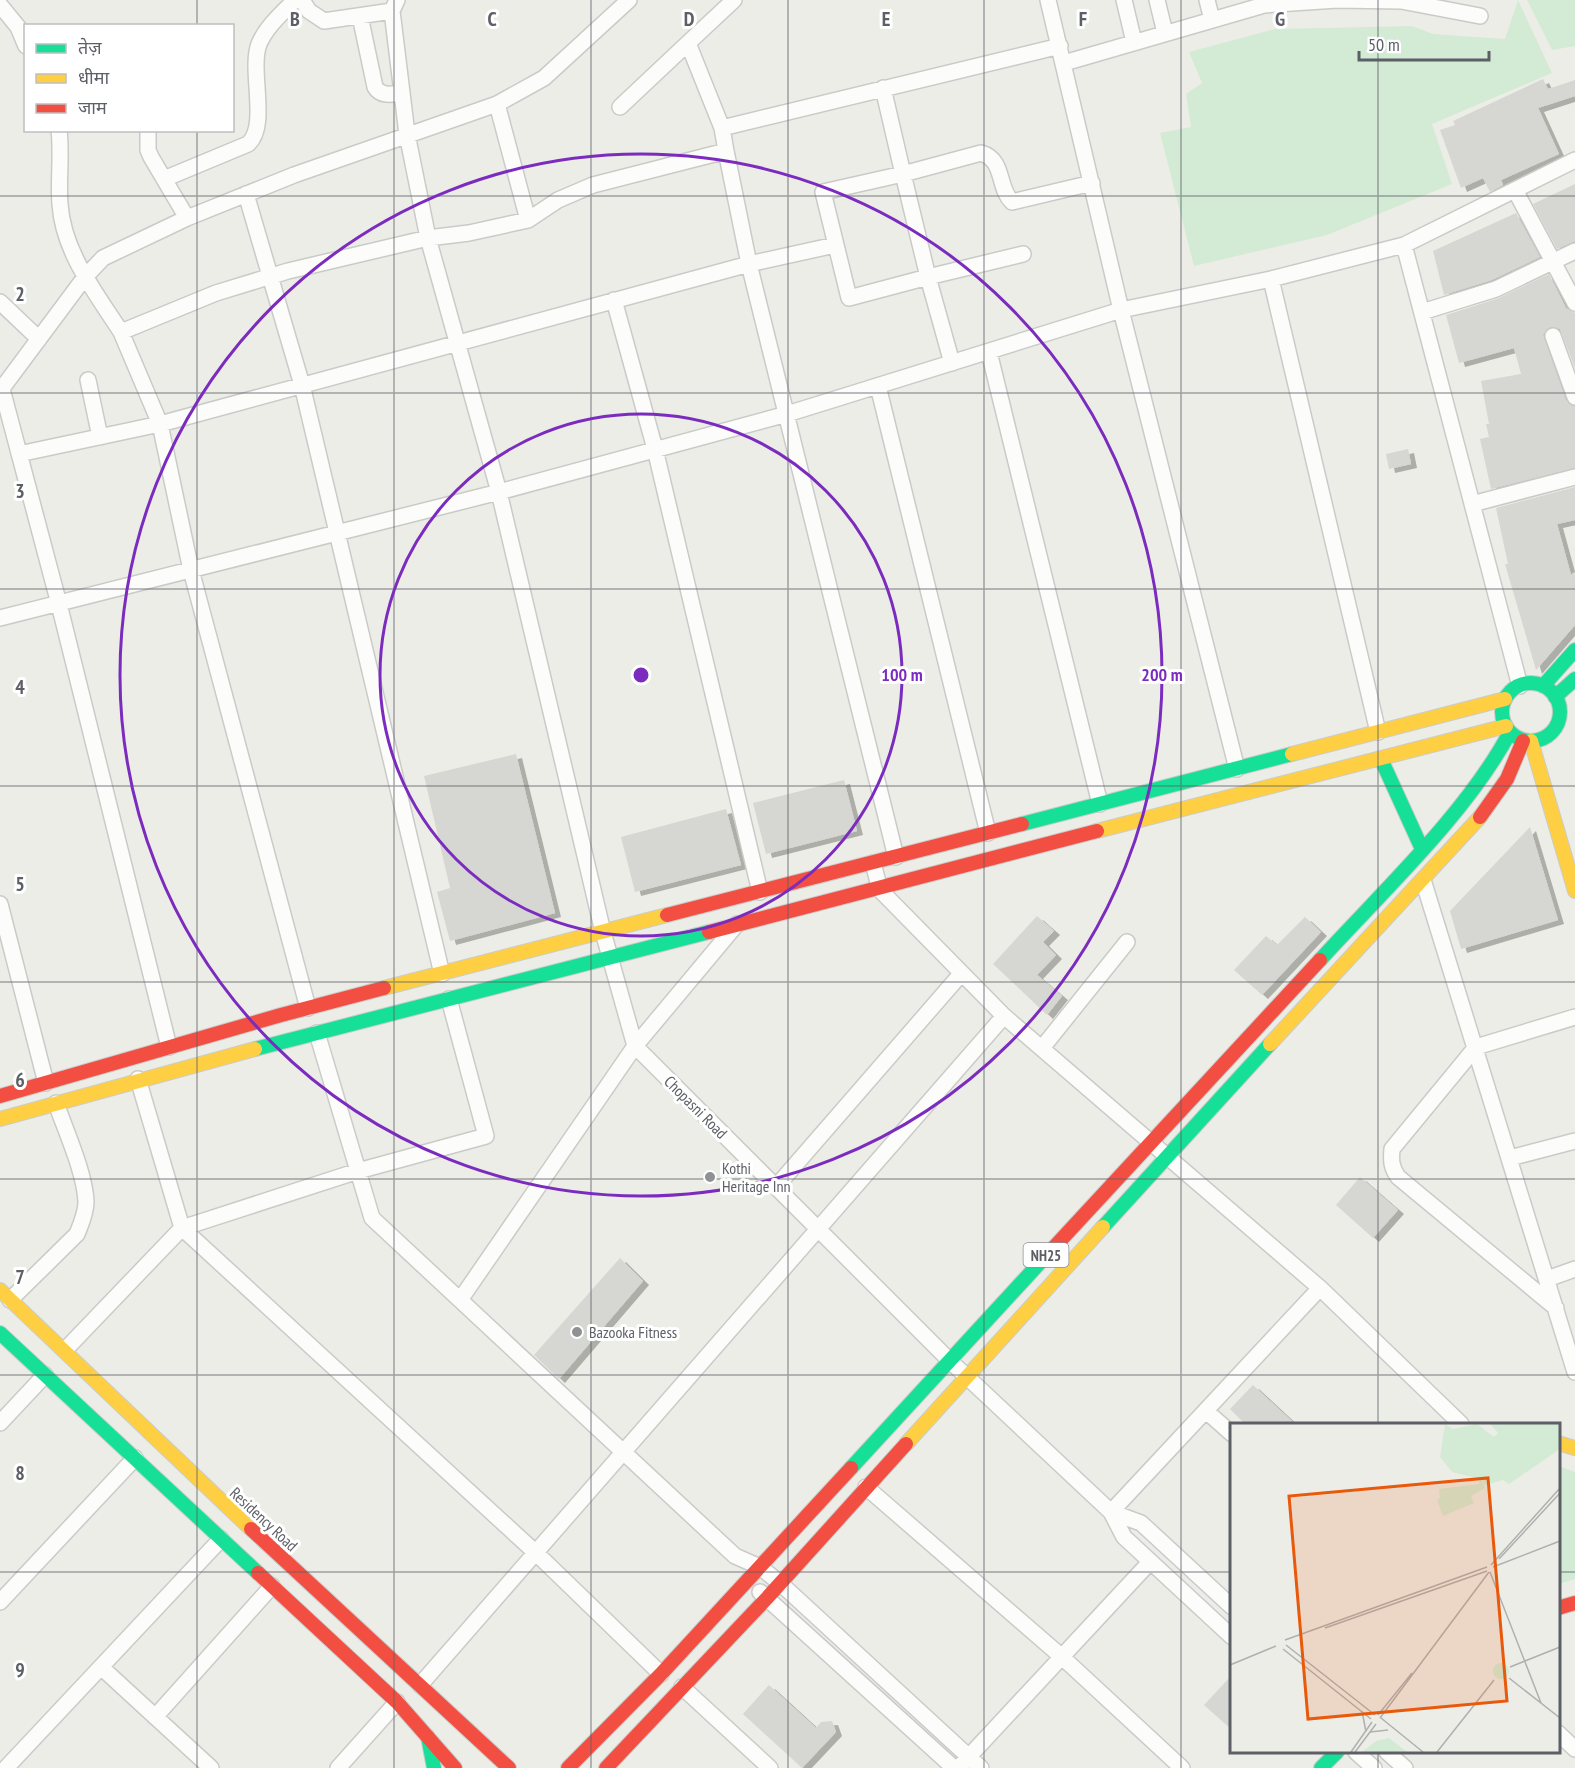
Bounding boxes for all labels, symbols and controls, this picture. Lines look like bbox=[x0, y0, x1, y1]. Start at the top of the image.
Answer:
text: B bbox=[290, 6, 300, 32]
text: C bbox=[487, 6, 497, 32]
text: D bbox=[684, 6, 695, 32]
text: E bbox=[882, 6, 890, 32]
text: F bbox=[1079, 6, 1087, 32]
text: G bbox=[1275, 6, 1285, 32]
legend bbox=[24, 24, 234, 132]
scale bar bbox=[1359, 24, 1490, 62]
text: 50 m bbox=[1368, 33, 1400, 56]
text: तेज़ bbox=[78, 36, 102, 59]
text: धीमा bbox=[78, 66, 109, 89]
text: जाम bbox=[78, 96, 108, 119]
text: 2 bbox=[15, 281, 25, 307]
text: 3 bbox=[15, 478, 25, 504]
text: 100 m bbox=[881, 663, 923, 686]
text: 200 m bbox=[1141, 663, 1183, 686]
centre of rings bbox=[631, 665, 651, 685]
text: 4 bbox=[15, 674, 25, 700]
text: 5 bbox=[15, 871, 25, 897]
text: 6 bbox=[15, 1067, 25, 1093]
street label: Chopasni Road bbox=[660, 1071, 732, 1143]
place label: Kothi Heritage Inn bbox=[722, 1158, 791, 1196]
marker: Kothi Heritage Inn bbox=[703, 1170, 717, 1184]
road number: NH25 bbox=[1024, 1243, 1068, 1267]
text: 7 bbox=[15, 1264, 25, 1290]
place label: Bazooka Fitness bbox=[589, 1322, 677, 1342]
marker: Bazooka Fitness bbox=[570, 1325, 584, 1339]
inset map bbox=[1230, 1423, 1560, 1753]
text: 8 bbox=[15, 1460, 25, 1486]
street label: Residency Road bbox=[226, 1483, 302, 1555]
text: 9 bbox=[15, 1657, 25, 1683]

